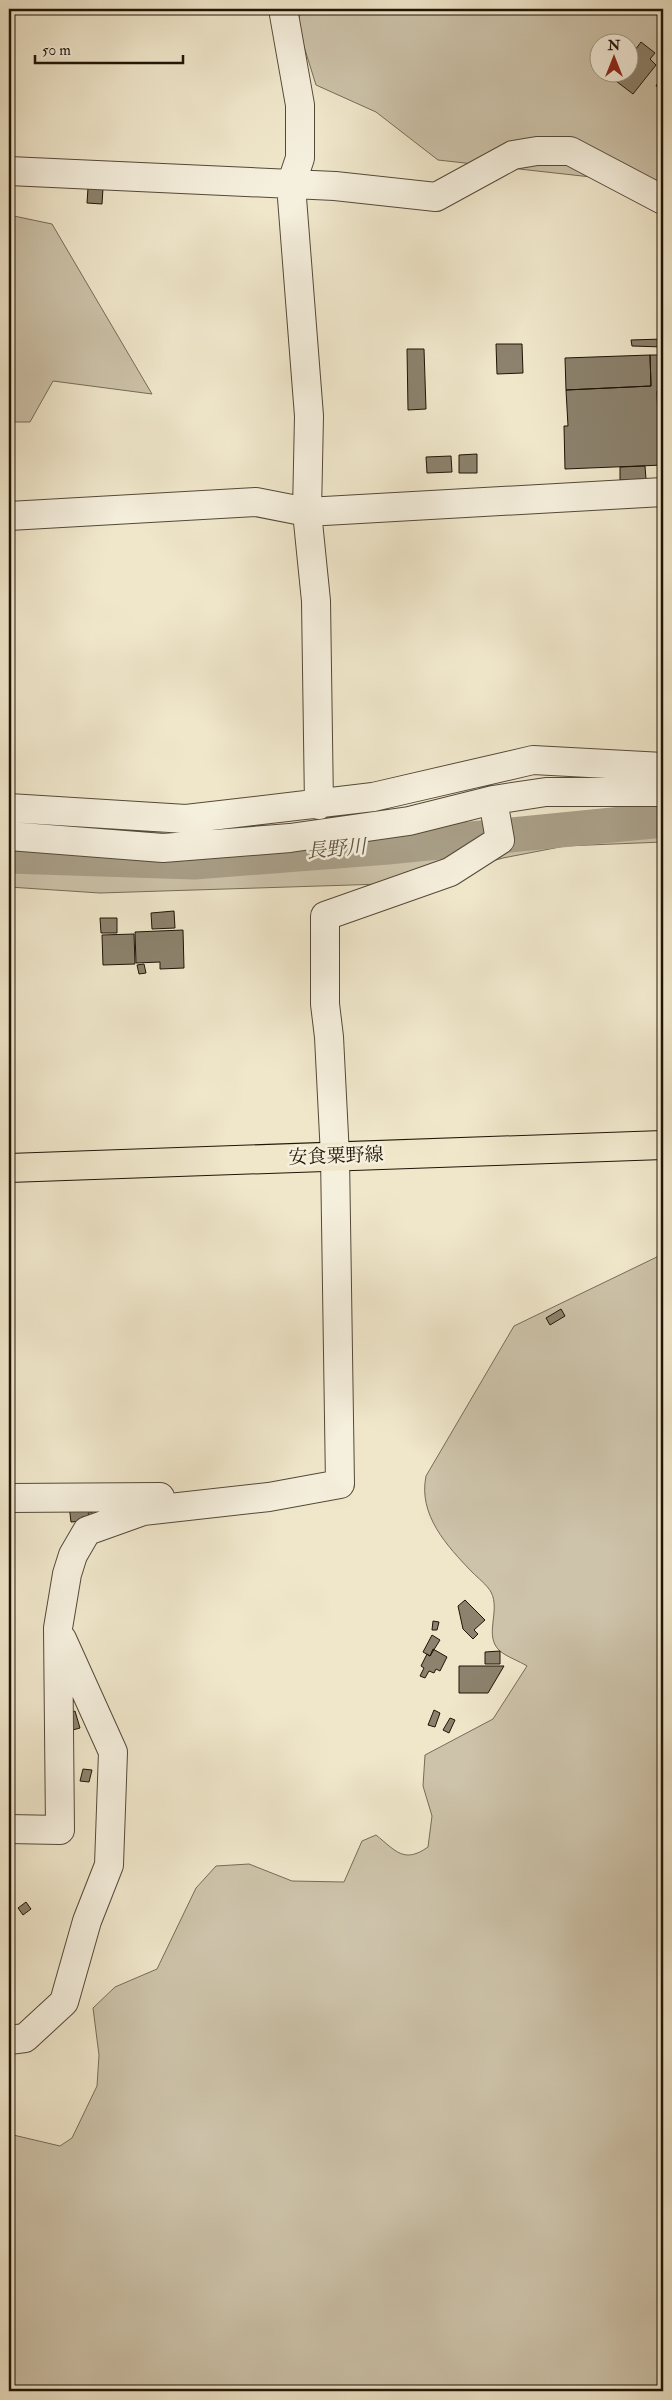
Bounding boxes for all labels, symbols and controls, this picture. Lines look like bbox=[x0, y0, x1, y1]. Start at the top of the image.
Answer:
scale bar bbox=[35, 32, 182, 64]
north arrow bbox=[590, 32, 640, 82]
text: N bbox=[607, 37, 621, 54]
text: 50 m bbox=[42, 41, 71, 60]
water label: 長野川 bbox=[305, 834, 369, 864]
street label: 安食粟野線 bbox=[288, 1142, 384, 1170]

